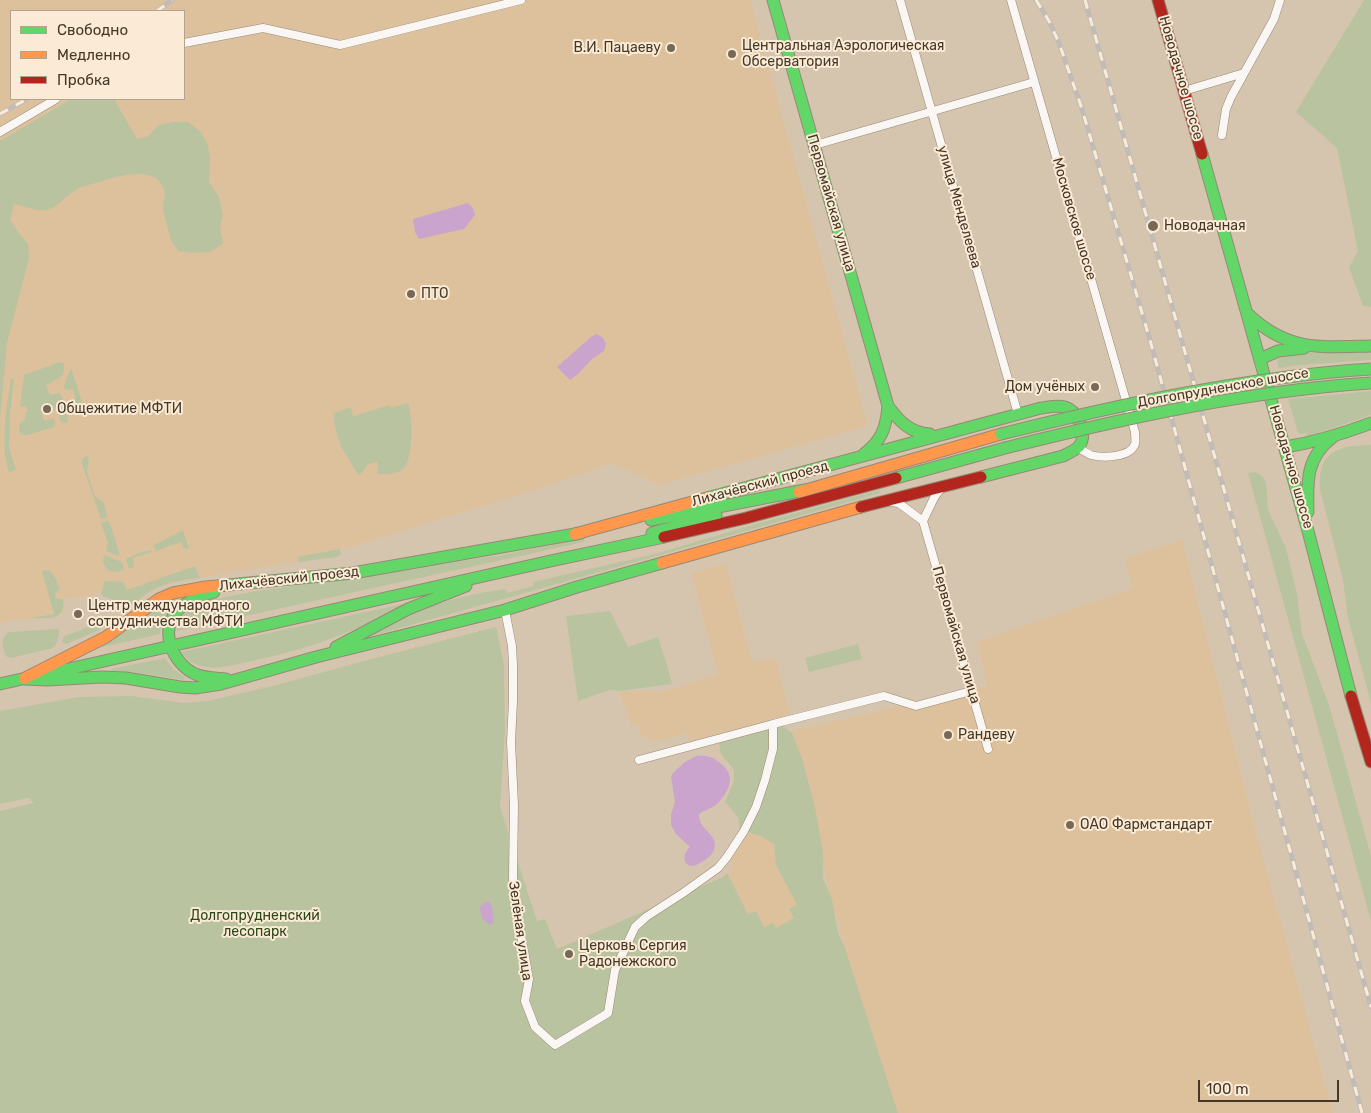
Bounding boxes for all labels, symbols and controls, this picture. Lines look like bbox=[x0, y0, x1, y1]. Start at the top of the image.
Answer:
legend bbox=[10, 10, 185, 100]
street label: Новодачное шоссе bbox=[1155, 14, 1207, 142]
text: Свободно bbox=[57, 21, 128, 39]
place label: Центральная Аэрологическая Обсерватория bbox=[742, 38, 944, 70]
place label: В.И. Пацаеву bbox=[574, 40, 661, 56]
marker: В.И. Пацаеву bbox=[665, 42, 677, 54]
text: Медленно bbox=[57, 46, 130, 64]
marker: Центральная Аэрологическая Обсерватория bbox=[726, 48, 738, 60]
text: Пробка bbox=[57, 71, 110, 89]
street label: Первомайская улица bbox=[803, 132, 859, 274]
street label: улица Менделеева bbox=[933, 144, 985, 270]
street label: Московское шоссе bbox=[1048, 156, 1100, 282]
place label: Новодачная bbox=[1164, 218, 1246, 234]
marker: Новодачная bbox=[1146, 219, 1160, 233]
place label: ПТО bbox=[421, 286, 449, 302]
marker: ПТО bbox=[405, 288, 417, 300]
street label: Долгопрудненское шоссе bbox=[1136, 365, 1310, 411]
place label: Дом учёных bbox=[1005, 379, 1085, 395]
marker: Дом учёных bbox=[1089, 381, 1101, 393]
place label: Общежитие МФТИ bbox=[57, 401, 182, 417]
marker: Общежитие МФТИ bbox=[41, 403, 53, 415]
street label: Новодачное шоссе bbox=[1265, 403, 1317, 531]
street label: Лихачёвский проезд bbox=[690, 458, 830, 510]
street label: Лихачёвский проезд bbox=[218, 563, 360, 595]
street label: Первомайская улица bbox=[928, 564, 984, 706]
place label: Центр международного сотрудничества МФТИ bbox=[88, 598, 250, 630]
marker: Центр международного сотрудничества МФТИ bbox=[72, 608, 84, 620]
place label: Рандеву bbox=[958, 727, 1015, 743]
marker: Рандеву bbox=[942, 729, 954, 741]
place label: ОАО Фармстандарт bbox=[1080, 817, 1212, 833]
marker: ОАО Фармстандарт bbox=[1064, 819, 1076, 831]
street label: Зелёная улица bbox=[505, 880, 535, 982]
park label: Долгопрудненский лесопарк bbox=[190, 908, 320, 940]
place label: Церковь Сергия Радонежского bbox=[579, 938, 687, 970]
marker: Церковь Сергия Радонежского bbox=[563, 948, 575, 960]
scale bar bbox=[1201, 1070, 1342, 1102]
text: 100 m bbox=[1206, 1080, 1248, 1098]

